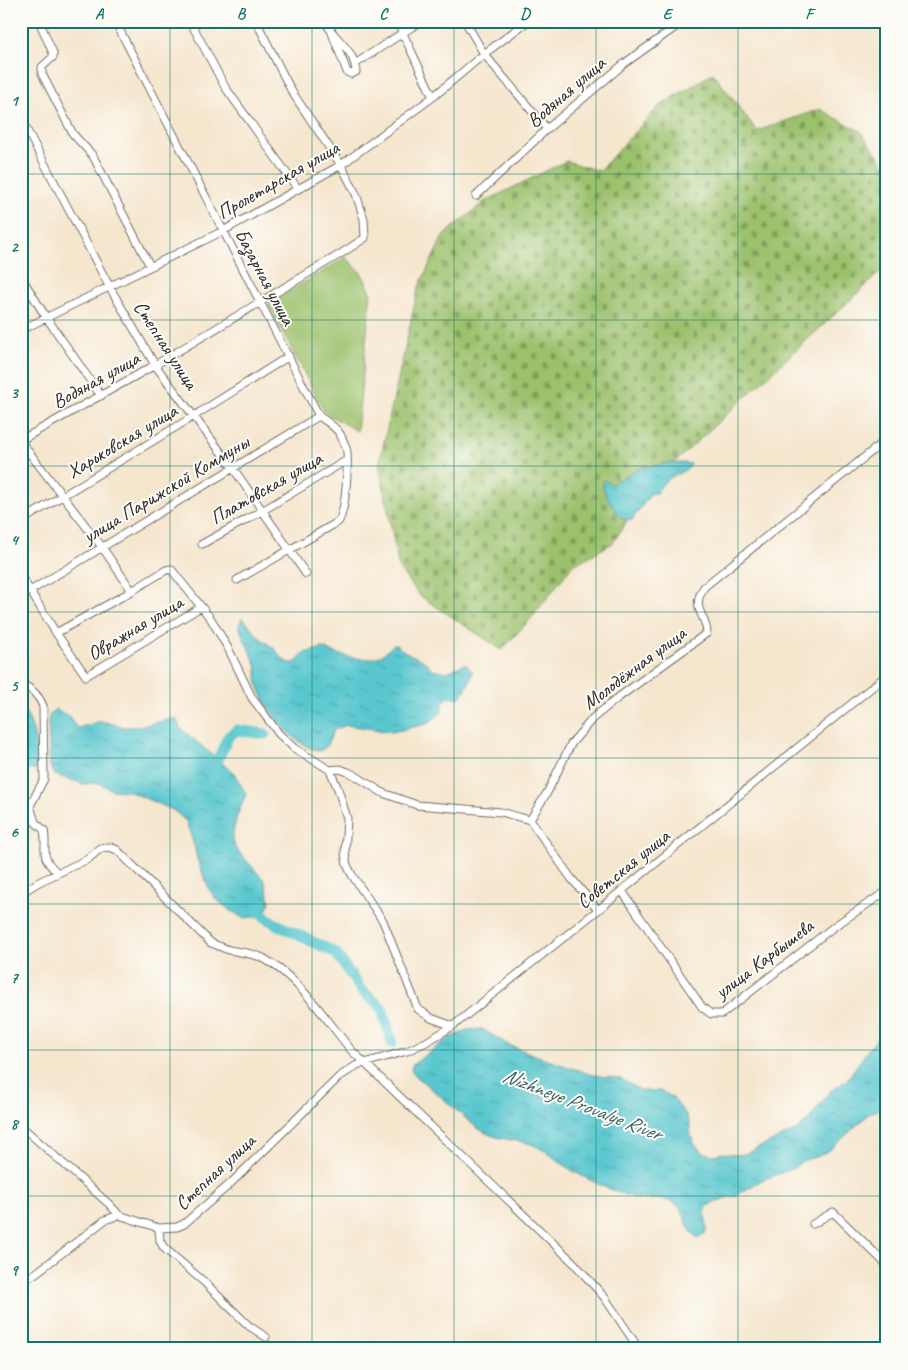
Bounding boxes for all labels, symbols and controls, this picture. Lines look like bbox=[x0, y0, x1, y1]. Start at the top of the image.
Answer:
text: A bbox=[95, 4, 105, 24]
text: B bbox=[237, 4, 247, 24]
text: C bbox=[379, 4, 389, 24]
text: D bbox=[520, 4, 531, 24]
text: E bbox=[663, 4, 674, 24]
text: F bbox=[805, 4, 816, 24]
street label: Водяная улица bbox=[521, 50, 611, 133]
text: 1 bbox=[10, 91, 19, 111]
street label: Пролетарская улица bbox=[213, 134, 345, 225]
street label: Базарная улица bbox=[228, 224, 301, 331]
text: 2 bbox=[10, 237, 19, 257]
street label: Степная улица bbox=[128, 296, 205, 396]
street label: Водяная улица bbox=[48, 345, 145, 414]
text: 3 bbox=[10, 383, 19, 403]
street label: Харьковская улица bbox=[62, 398, 183, 484]
street label: улица Парижской Коммуны bbox=[77, 429, 255, 549]
street label: Платовская улица bbox=[205, 445, 328, 530]
text: 4 bbox=[10, 530, 19, 550]
street label: Овражная улица bbox=[83, 589, 189, 666]
street label: Молодёжная улица bbox=[577, 620, 692, 715]
text: 5 bbox=[11, 676, 20, 696]
text: 6 bbox=[10, 822, 19, 842]
street label: Советская улица bbox=[571, 823, 676, 914]
street label: улица Карбышева bbox=[709, 913, 820, 1005]
text: 7 bbox=[10, 968, 19, 988]
water label: Nizhneye Provalye River bbox=[499, 1062, 669, 1148]
text: 8 bbox=[10, 1114, 19, 1134]
street label: Степная улица bbox=[170, 1127, 262, 1216]
text: 9 bbox=[10, 1260, 19, 1280]

